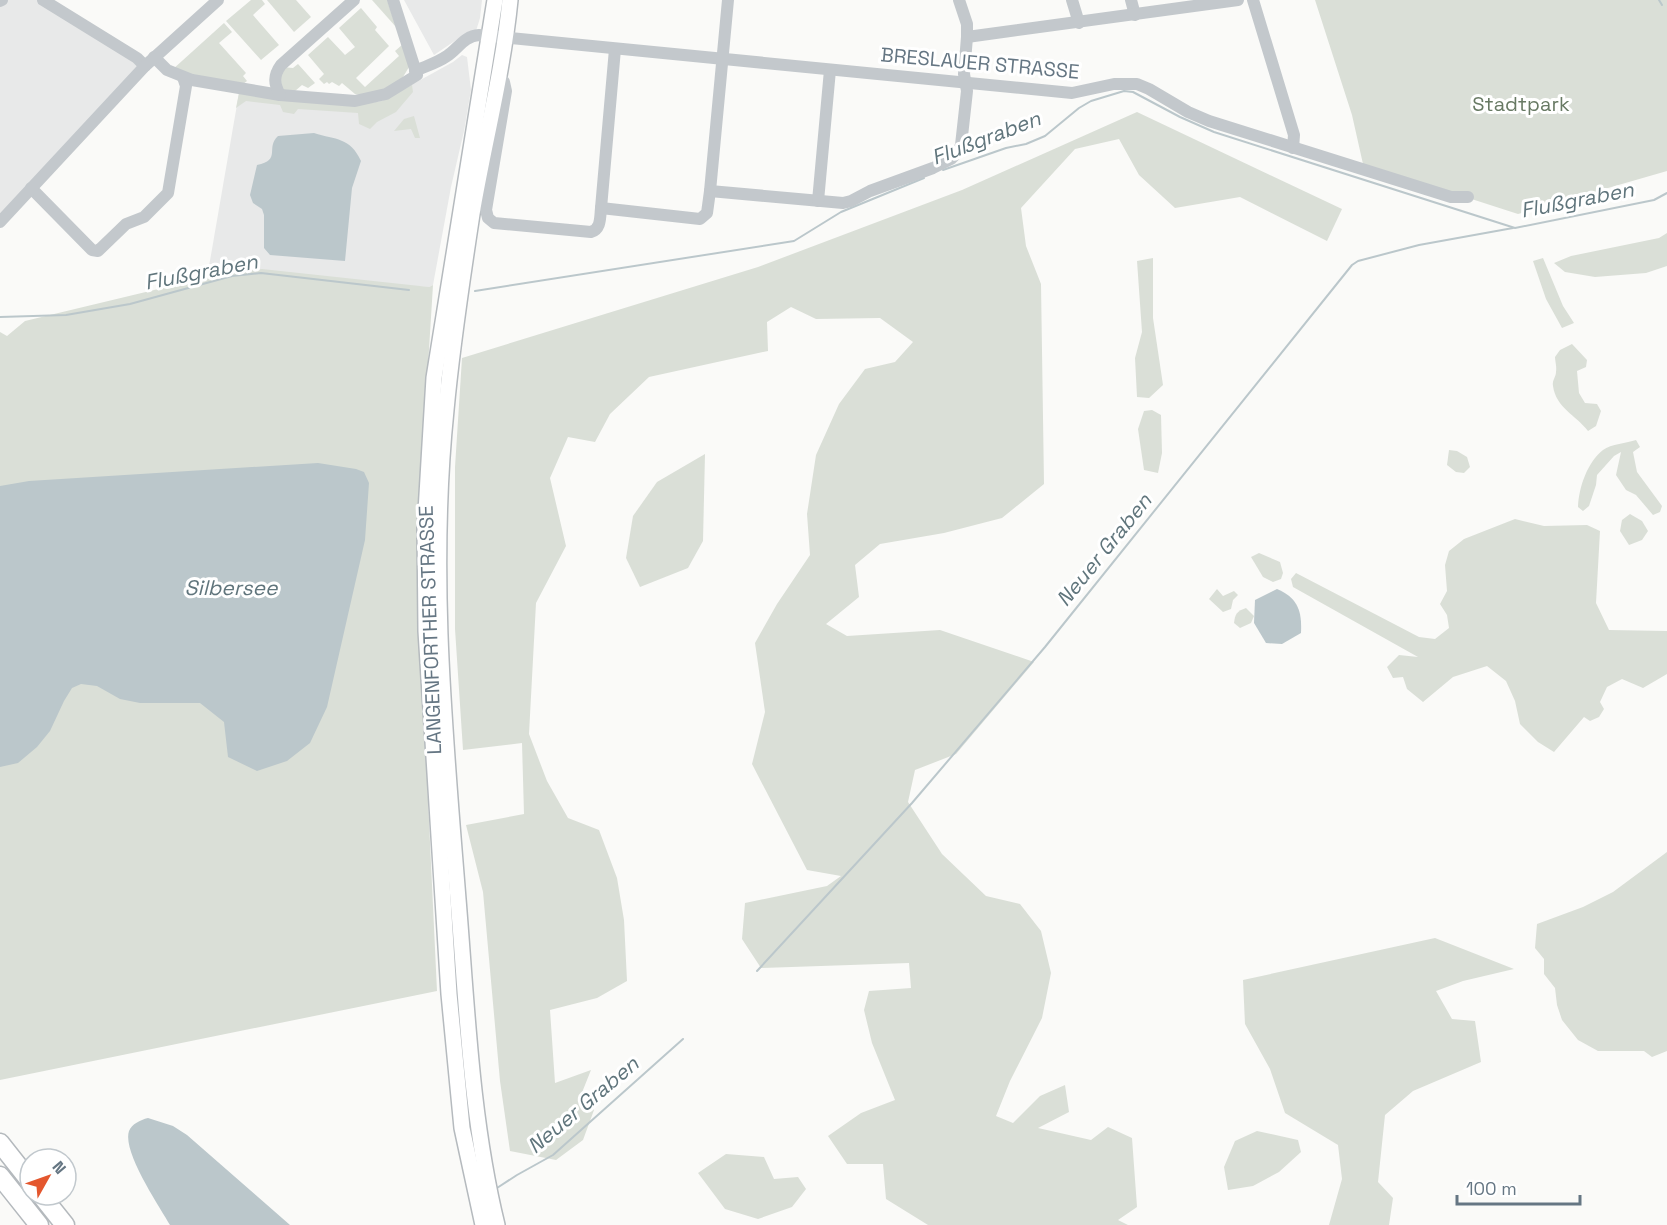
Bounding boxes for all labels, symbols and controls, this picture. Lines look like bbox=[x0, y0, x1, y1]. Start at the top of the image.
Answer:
street label: BRESLAUER STRASSE bbox=[880, 41, 1080, 85]
park label: Stadtpark bbox=[1472, 91, 1570, 117]
water label: Flußgraben bbox=[928, 104, 1045, 171]
water label: Flußgraben bbox=[1518, 175, 1637, 224]
water label: Flußgraben bbox=[142, 247, 261, 296]
water label: Neuer Graben bbox=[1050, 487, 1158, 612]
street label: LANGENFORTHER STRASSE bbox=[413, 505, 447, 755]
water label: Silbersee bbox=[185, 574, 279, 601]
water label: Neuer Graben bbox=[521, 1049, 645, 1159]
north arrow bbox=[18, 1147, 78, 1207]
text: N bbox=[48, 1157, 71, 1179]
scale bar bbox=[1457, 1168, 1580, 1206]
text: 100 m bbox=[1466, 1177, 1517, 1200]

